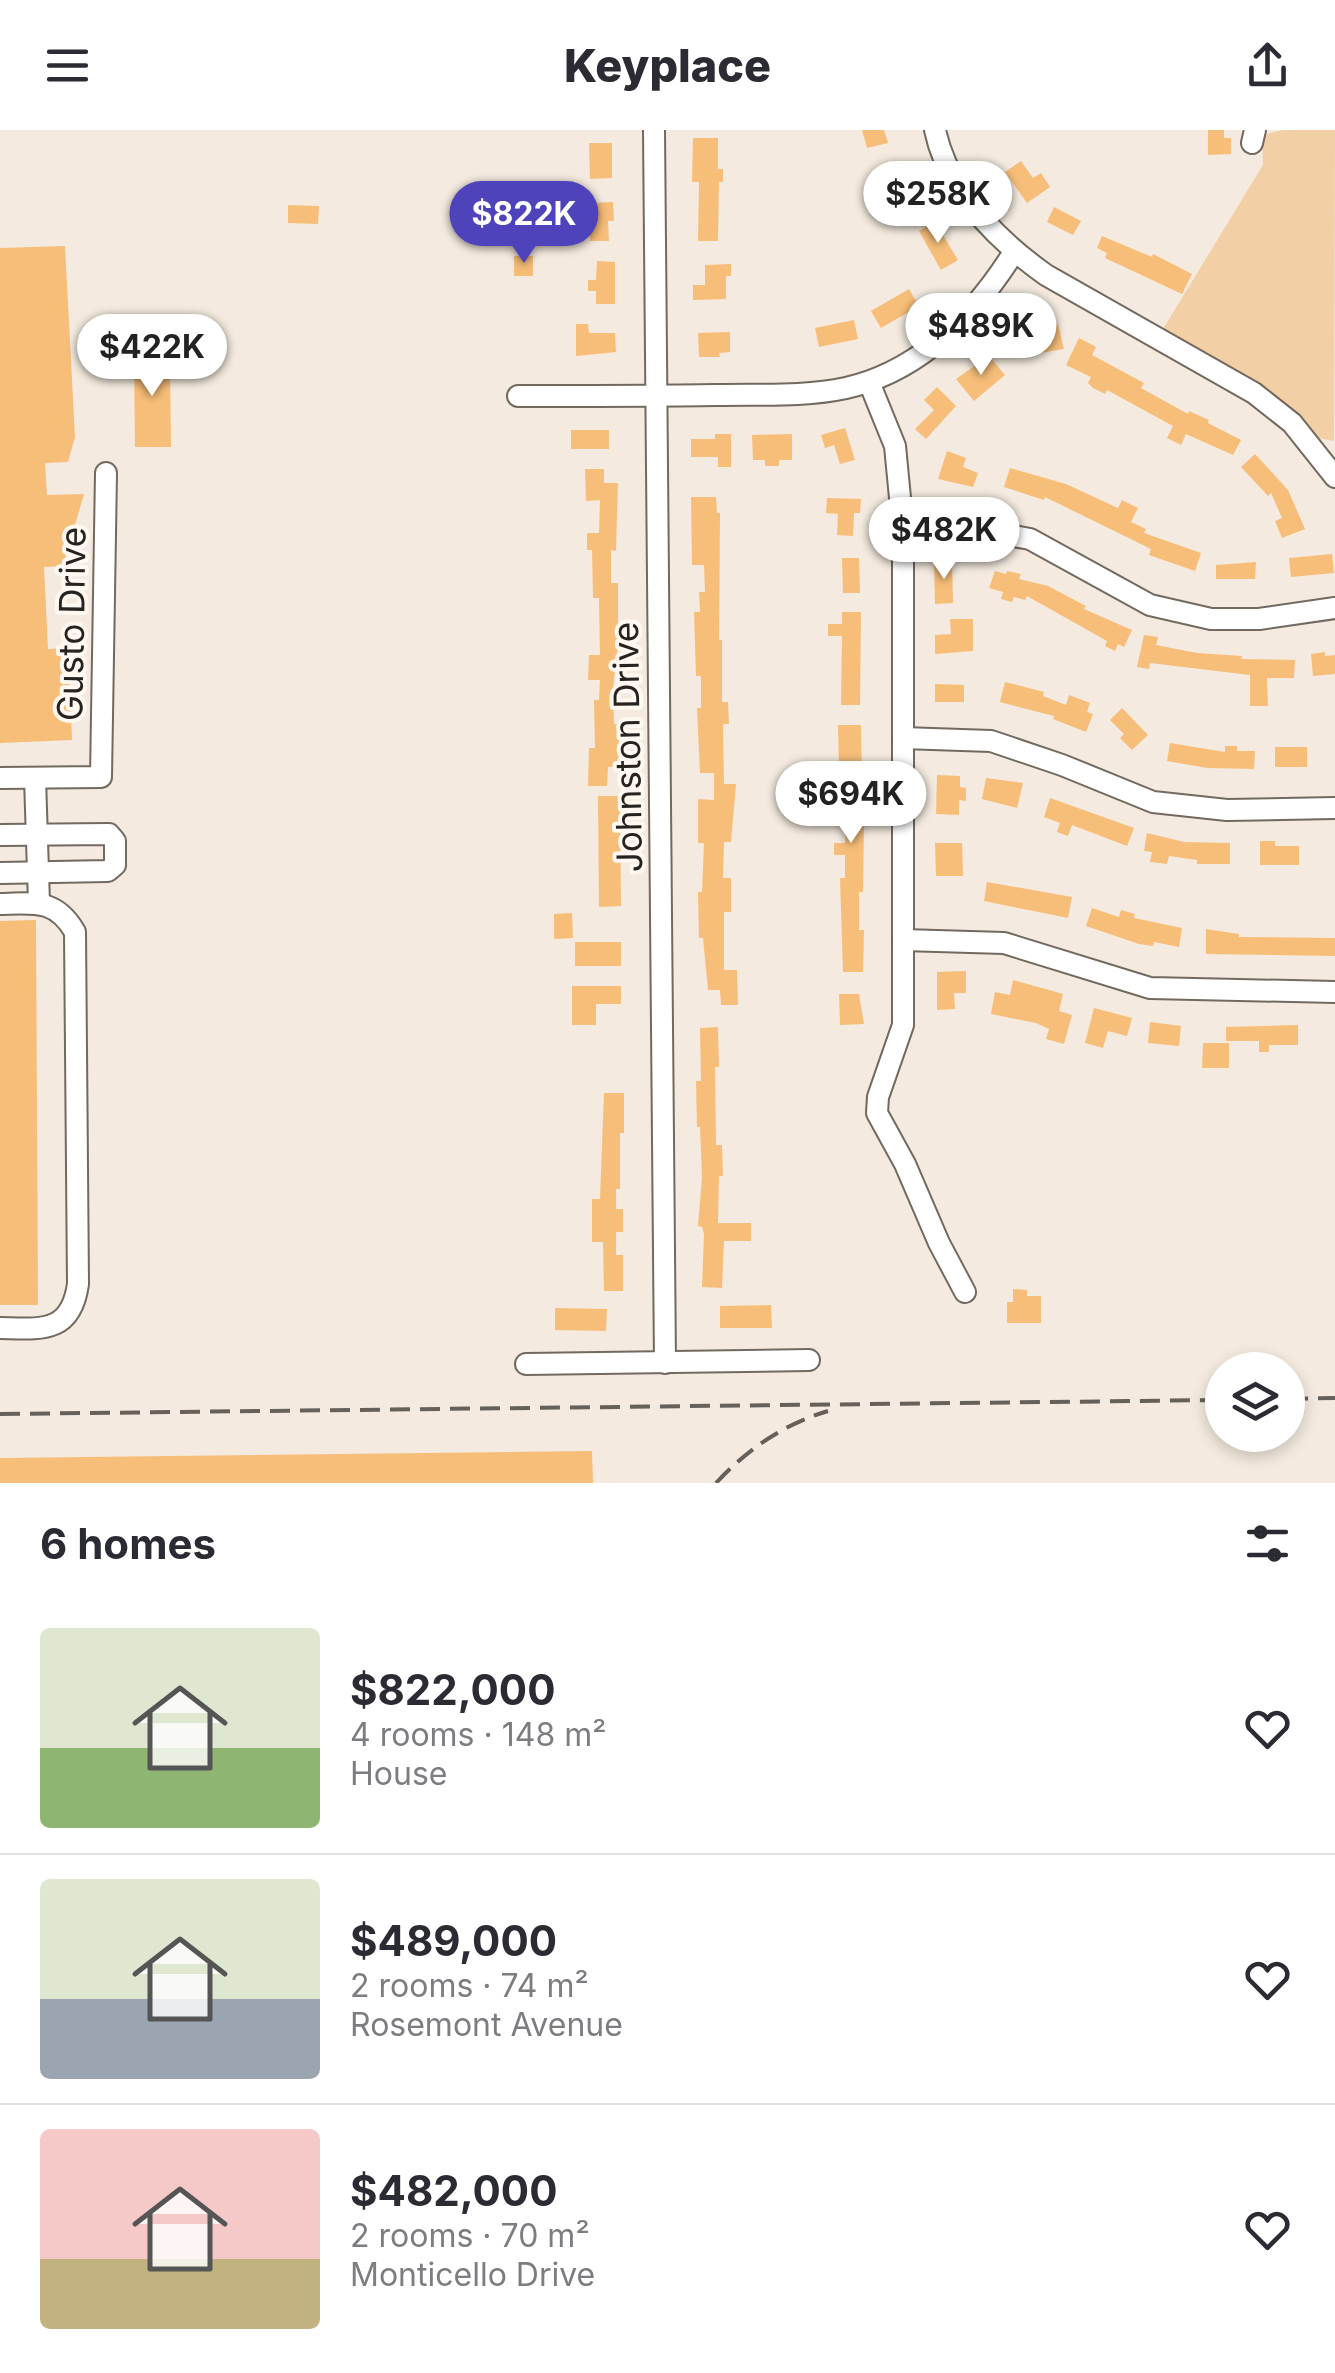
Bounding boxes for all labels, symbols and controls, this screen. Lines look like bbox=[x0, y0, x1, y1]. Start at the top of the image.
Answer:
icon: menu bbox=[40, 38, 95, 93]
text: Keyplace bbox=[564, 38, 771, 93]
icon: share bbox=[1240, 38, 1295, 93]
pin: $258K bbox=[868, 161, 1008, 246]
text: $258K bbox=[885, 174, 991, 213]
pin: $822K bbox=[454, 181, 594, 266]
text: $822K bbox=[471, 194, 577, 233]
pin: $489K bbox=[911, 293, 1051, 378]
text: $489K bbox=[927, 306, 1035, 345]
pin: $422K bbox=[82, 314, 222, 399]
text: $422K bbox=[99, 327, 205, 366]
pin: $482K bbox=[874, 497, 1014, 582]
text: $482K bbox=[891, 510, 997, 549]
street label: Gusto Drive bbox=[48, 527, 94, 721]
street label: Johnston Drive bbox=[604, 622, 650, 872]
pin: $694K bbox=[781, 761, 921, 846]
text: $694K bbox=[797, 774, 905, 813]
map controls bbox=[1205, 1352, 1305, 1452]
button: layers bbox=[1205, 1352, 1305, 1452]
icon: filters bbox=[1240, 1516, 1295, 1571]
text: 6 homes bbox=[40, 1518, 216, 1569]
text: $822,000 bbox=[350, 1664, 556, 1715]
icon: home bbox=[120, 1668, 240, 1788]
icon: heart bbox=[1240, 1701, 1295, 1756]
text: 4 rooms · 148 m² bbox=[350, 1715, 606, 1754]
text: House bbox=[350, 1754, 447, 1793]
text: $489,000 bbox=[350, 1915, 557, 1966]
icon: home bbox=[120, 1919, 240, 2039]
icon: heart bbox=[1240, 1952, 1295, 2007]
text: 2 rooms · 74 m² bbox=[350, 1966, 589, 2005]
text: Rosemont Avenue bbox=[350, 2005, 623, 2044]
text: $482,000 bbox=[350, 2165, 557, 2216]
icon: home bbox=[120, 2169, 240, 2289]
icon: heart bbox=[1240, 2202, 1295, 2257]
text: 2 rooms · 70 m² bbox=[350, 2216, 590, 2255]
text: Monticello Drive bbox=[350, 2255, 595, 2294]

